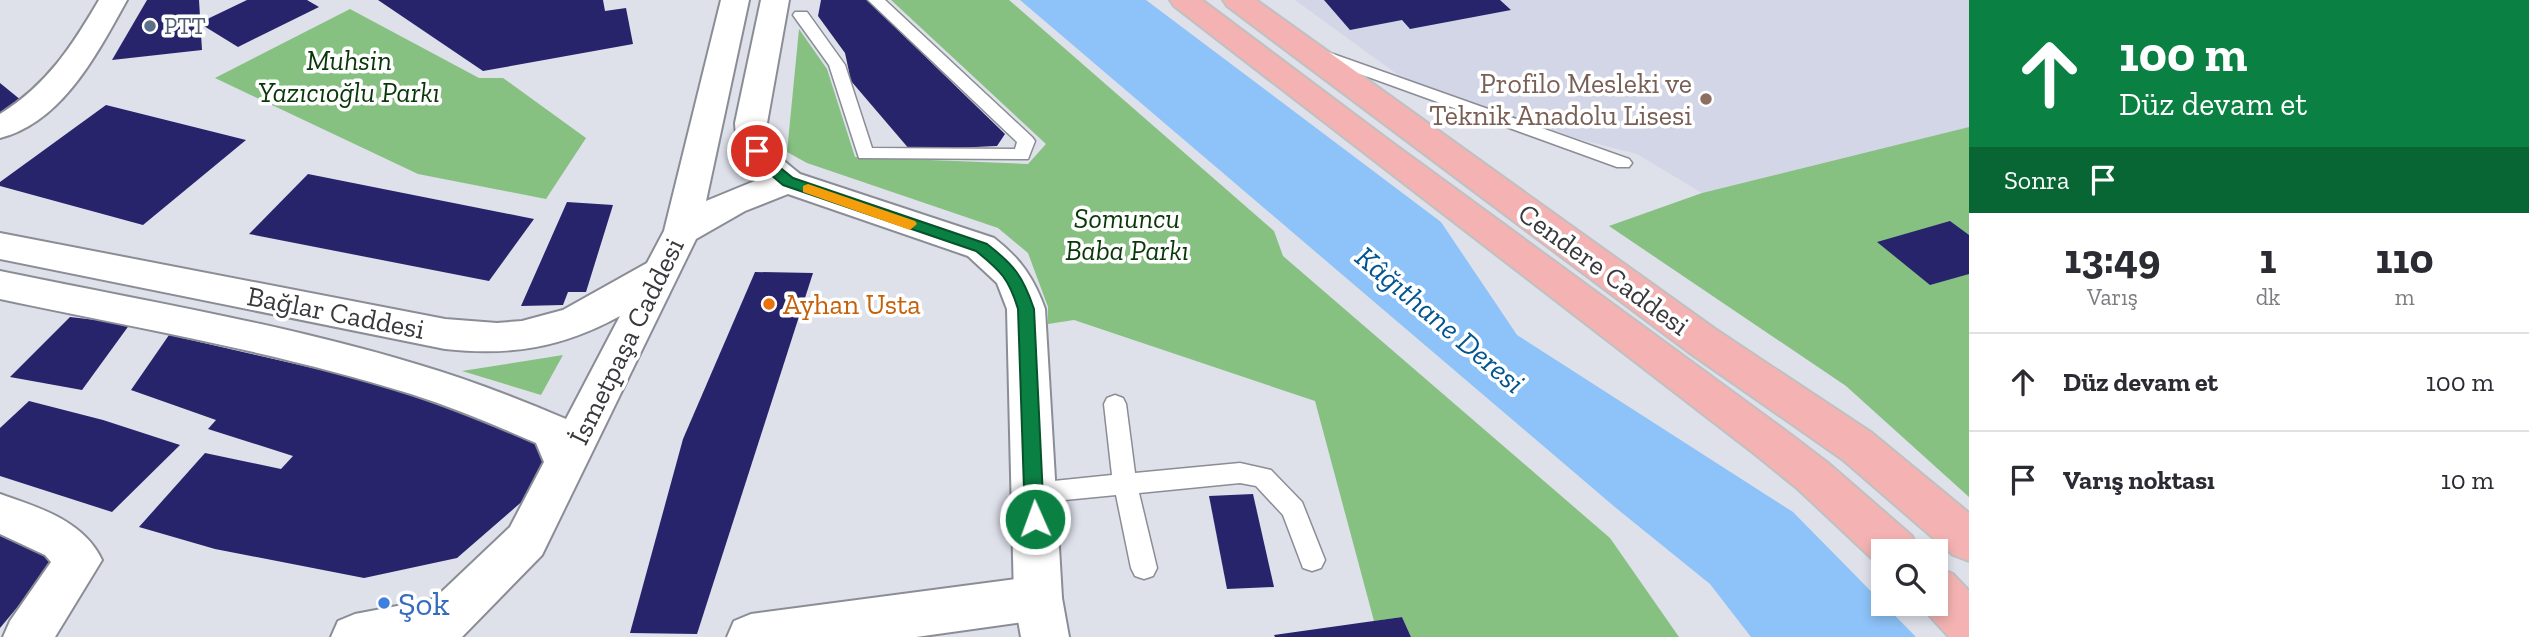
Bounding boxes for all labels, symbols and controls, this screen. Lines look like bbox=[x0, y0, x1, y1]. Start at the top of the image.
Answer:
place label: PTT bbox=[164, 12, 206, 40]
marker: PTT bbox=[142, 18, 158, 34]
text: 100 m bbox=[2119, 25, 2247, 84]
icon: ahead bbox=[2004, 28, 2095, 119]
park label: Muhsin Yazıcıoğlu Parkı bbox=[258, 44, 440, 109]
place label: Profilo Mesleki ve Teknik Anadolu Lisesi bbox=[1429, 67, 1692, 132]
text: Düz devam et bbox=[2119, 85, 2307, 123]
marker: Profilo Mesleki ve Teknik Anadolu Lisesi bbox=[1698, 91, 1714, 107]
pin bbox=[727, 121, 787, 181]
icon: arrive bbox=[738, 132, 776, 170]
icon: arrive bbox=[2084, 161, 2122, 199]
text: Sonra bbox=[2004, 164, 2070, 196]
street label: Cendere Caddesi bbox=[1512, 196, 1696, 342]
park label: Somuncu Baba Parkı bbox=[1065, 202, 1189, 267]
street label: İsmetpaşa Caddesi bbox=[562, 233, 691, 450]
text: 13:49 bbox=[2064, 233, 2160, 284]
text: 1 bbox=[2260, 233, 2277, 284]
text: 110 bbox=[2376, 233, 2434, 284]
water label: Kâğıthane Deresi bbox=[1348, 239, 1532, 401]
street label: Bağlar Caddesi bbox=[244, 279, 428, 346]
text: Varış bbox=[2087, 283, 2138, 311]
text: dk bbox=[2256, 283, 2280, 311]
text: m bbox=[2395, 283, 2415, 311]
place label: Ayhan Usta bbox=[783, 288, 921, 321]
marker: Ayhan Usta bbox=[761, 296, 777, 312]
icon: ahead bbox=[2004, 363, 2042, 401]
text: Düz devam et bbox=[2063, 366, 2218, 398]
text: 100 m bbox=[2426, 366, 2494, 398]
icon: arrive bbox=[2004, 461, 2042, 499]
text: Varış noktası bbox=[2063, 464, 2215, 496]
text: 10 m bbox=[2441, 464, 2494, 496]
position arrow bbox=[998, 482, 1072, 556]
map controls bbox=[1871, 539, 1948, 616]
button: search bbox=[1871, 539, 1948, 616]
place label: Şok bbox=[398, 584, 450, 623]
marker: Şok bbox=[376, 595, 392, 611]

